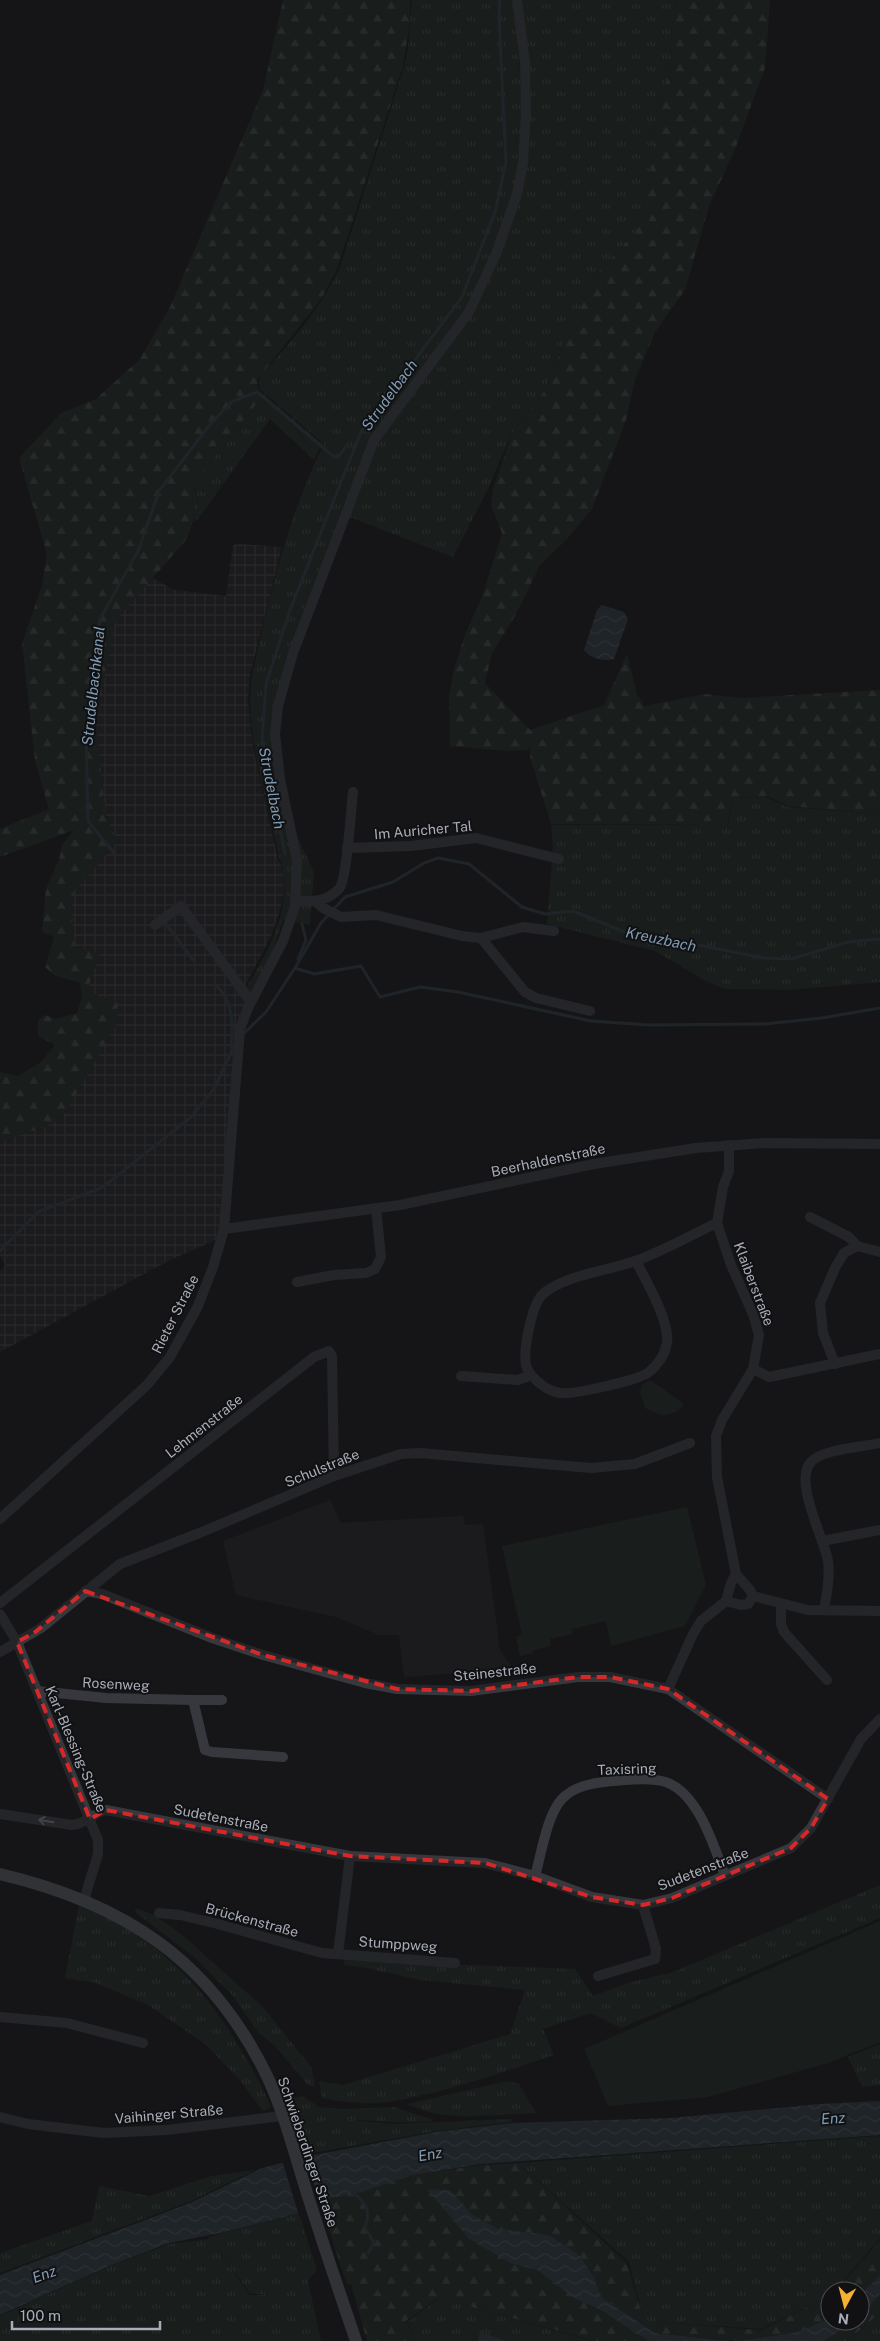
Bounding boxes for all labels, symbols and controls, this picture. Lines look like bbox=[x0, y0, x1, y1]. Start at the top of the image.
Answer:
water label: Strudelbach bbox=[358, 356, 420, 434]
water label: Strudelbachkanal bbox=[78, 625, 108, 747]
water label: Strudelbach bbox=[256, 746, 288, 830]
street label: Im Auricher Tal bbox=[373, 818, 473, 842]
water label: Kreuzbach bbox=[624, 923, 698, 955]
street label: Beerhaldenstraße bbox=[489, 1140, 607, 1180]
street label: Klaiberstraße bbox=[731, 1240, 777, 1328]
street label: Rieter Straße bbox=[148, 1272, 202, 1356]
street label: Lehmenstraße bbox=[162, 1391, 246, 1461]
street label: Schulstraße bbox=[282, 1446, 362, 1490]
street label: Steinestraße bbox=[453, 1660, 537, 1684]
street label: Rosenweg bbox=[82, 1674, 150, 1694]
street label: Karl-Blessing-Straße bbox=[42, 1683, 110, 1815]
street label: Taxisring bbox=[597, 1760, 657, 1778]
street label: Sudetenstraße bbox=[172, 1801, 270, 1835]
one-way arrow bbox=[38, 1816, 54, 1826]
street label: Sudetenstraße bbox=[655, 1844, 751, 1894]
street label: Brückenstraße bbox=[204, 1900, 300, 1940]
street label: Stumppweg bbox=[358, 1933, 438, 1955]
street label: Schwieberdinger Straße bbox=[275, 2075, 341, 2229]
street label: Vaihinger Straße bbox=[114, 2101, 224, 2127]
water label: Enz bbox=[820, 2109, 846, 2127]
water label: Enz bbox=[417, 2144, 443, 2164]
water label: Enz bbox=[30, 2262, 58, 2286]
north arrow bbox=[820, 2281, 870, 2331]
scale bar bbox=[12, 2298, 160, 2330]
text: 100 m bbox=[20, 2307, 61, 2324]
text: N bbox=[837, 2310, 850, 2328]

